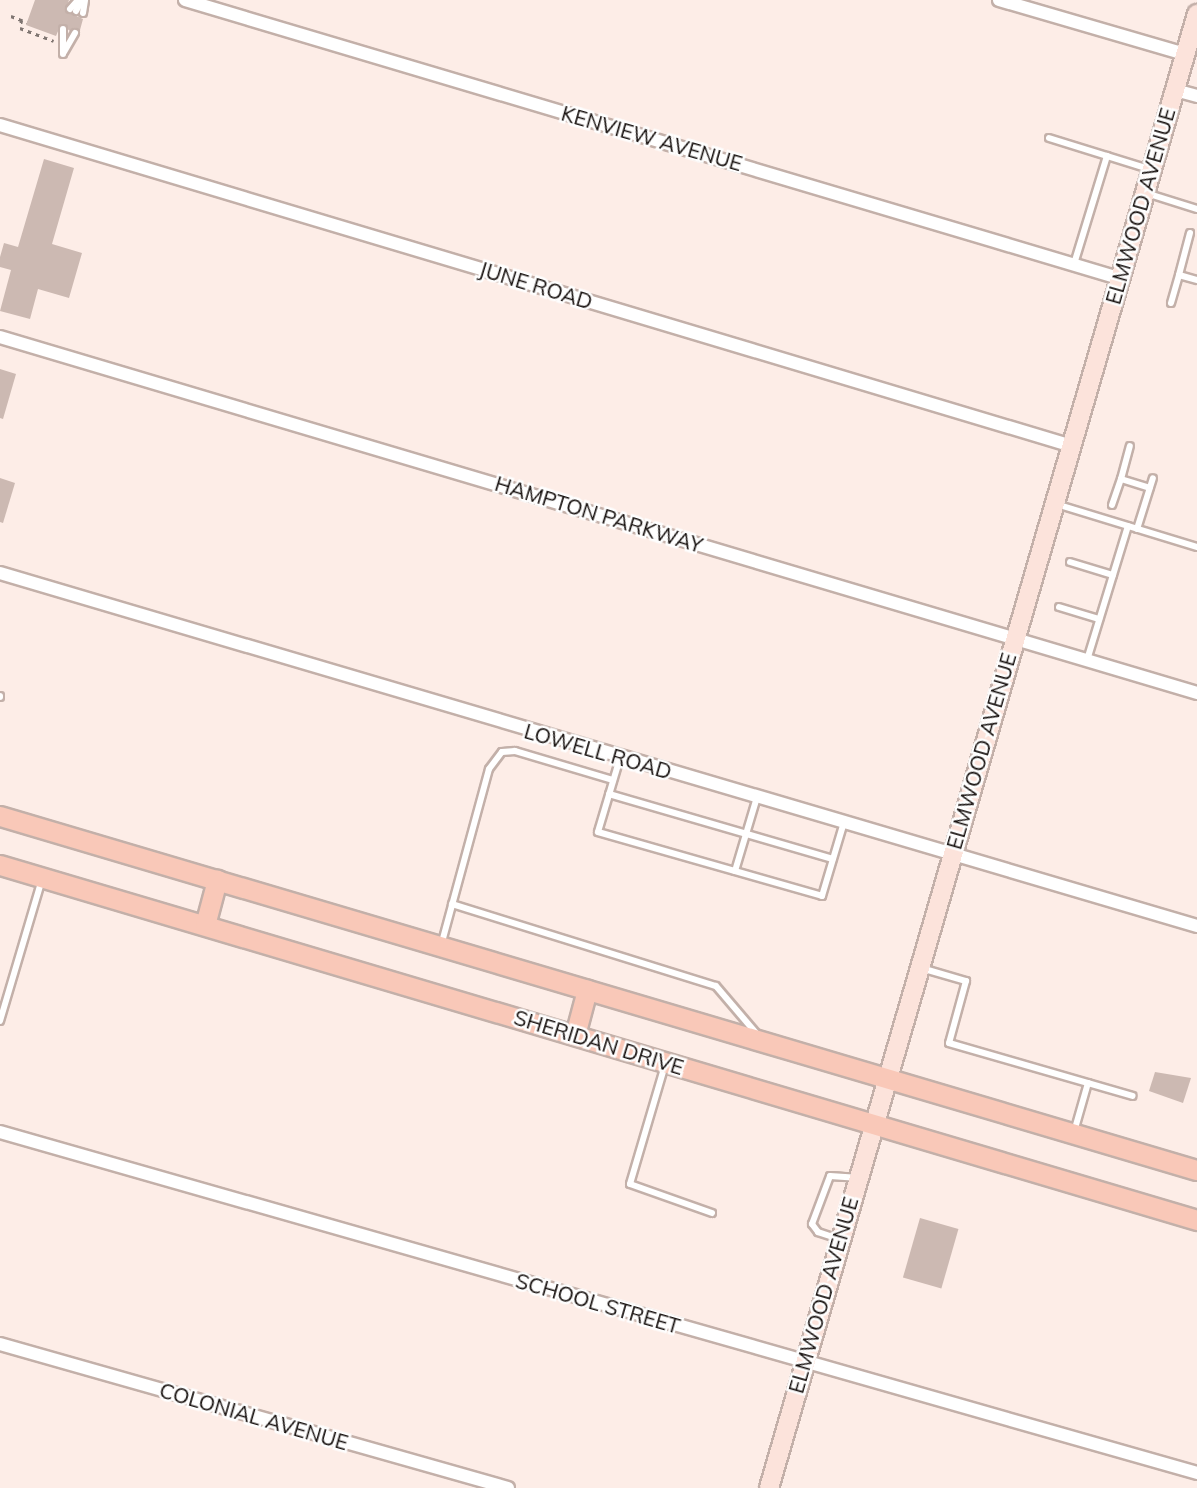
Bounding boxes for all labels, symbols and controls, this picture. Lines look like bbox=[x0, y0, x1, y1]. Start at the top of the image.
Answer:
street label: KENVIEW AVENUE bbox=[559, 100, 745, 176]
street label: ELMWOOD AVENUE bbox=[1100, 105, 1180, 307]
street label: JUNE ROAD bbox=[476, 256, 596, 314]
street label: HAMPTON PARKWAY bbox=[492, 470, 706, 558]
street label: ELMWOOD AVENUE bbox=[941, 650, 1021, 852]
street label: LOWELL ROAD bbox=[521, 718, 675, 784]
street label: SHERIDAN DRIVE bbox=[511, 1004, 687, 1080]
street label: ELMWOOD AVENUE bbox=[783, 1194, 863, 1396]
street label: SCHOOL STREET bbox=[513, 1267, 683, 1339]
street label: COLONIAL AVENUE bbox=[157, 1377, 351, 1455]

